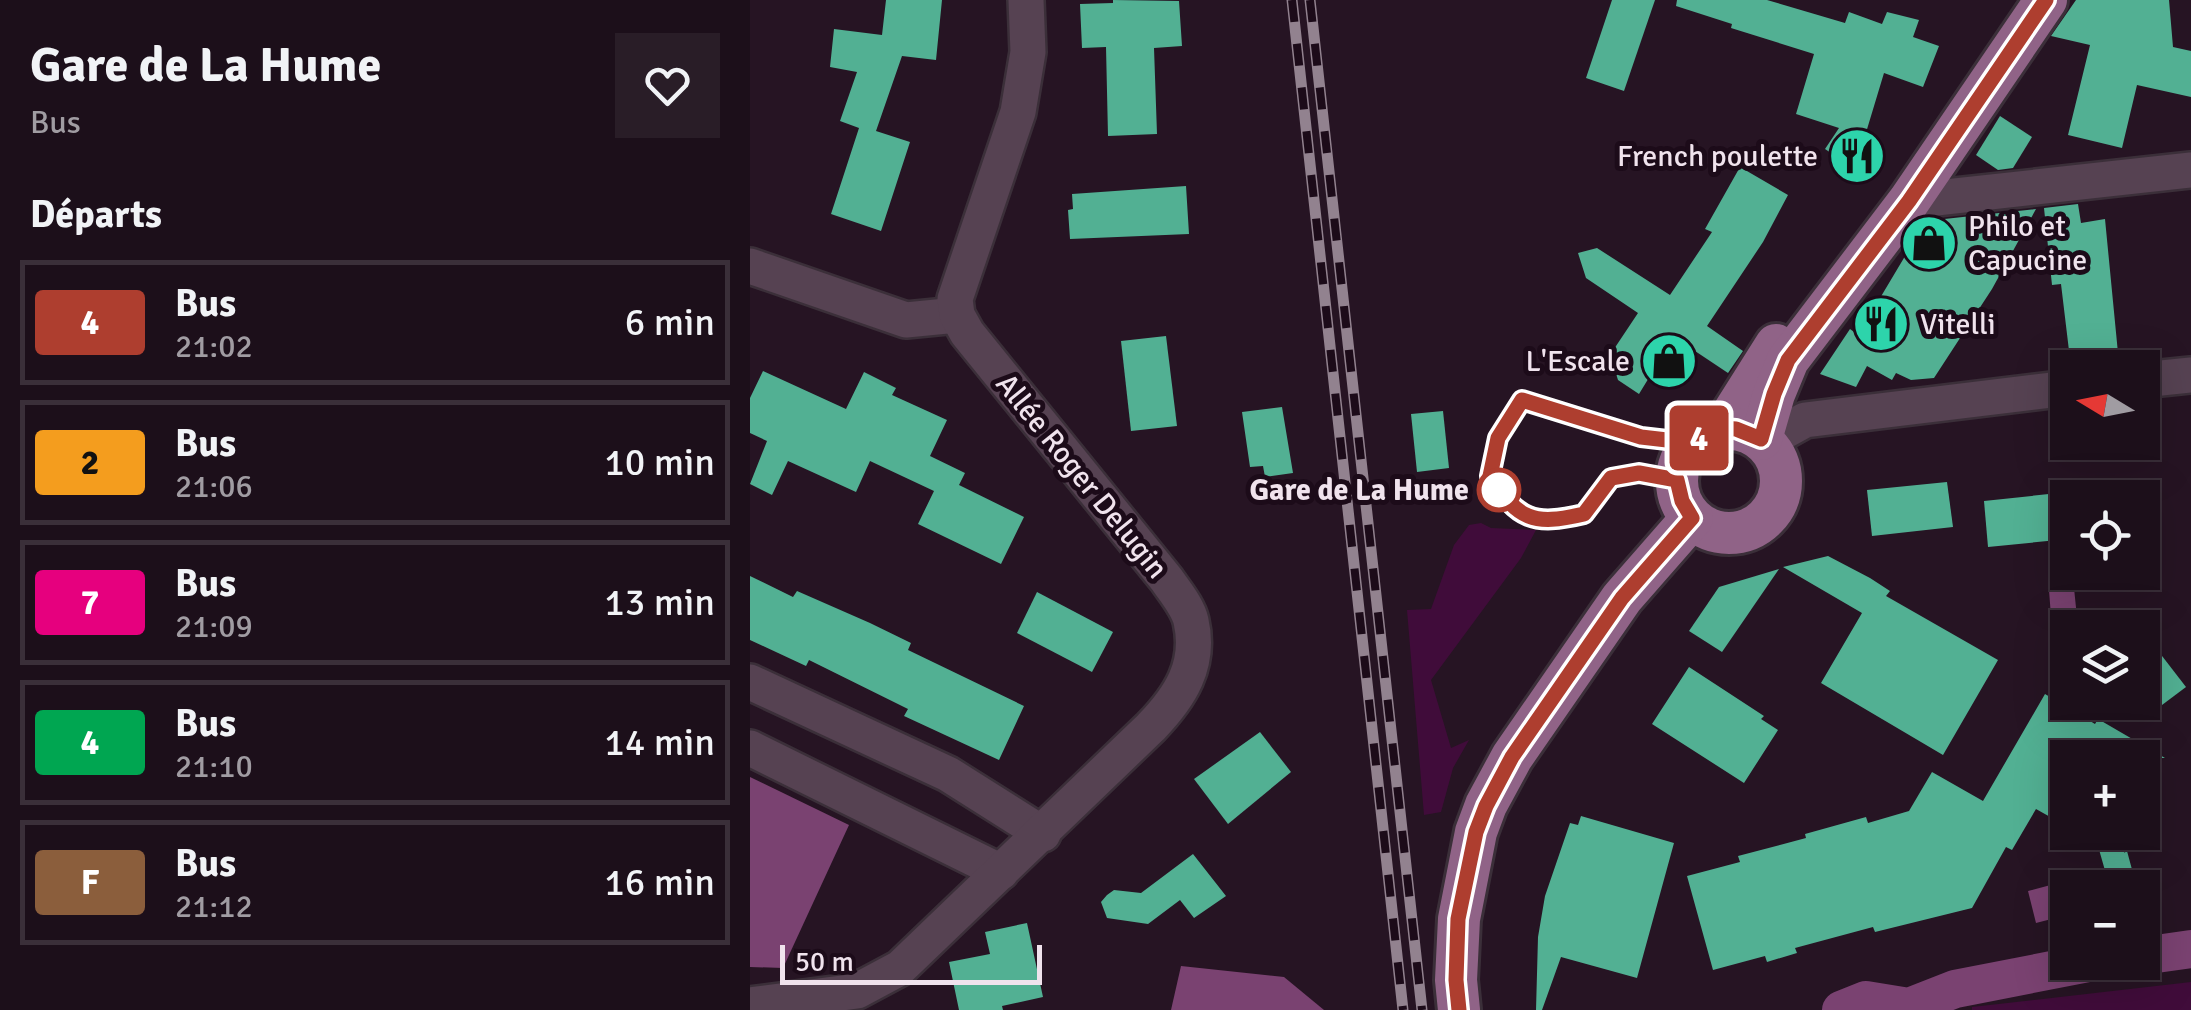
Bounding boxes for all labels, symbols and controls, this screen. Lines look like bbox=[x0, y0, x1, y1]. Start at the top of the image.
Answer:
button: heart bbox=[615, 33, 720, 138]
text: Gare de La Hume bbox=[30, 36, 381, 95]
text: Bus bbox=[30, 103, 81, 142]
restaurant icon: French poulette bbox=[1827, 126, 1887, 186]
place label: French poulette bbox=[1617, 138, 1818, 175]
text: Départs bbox=[30, 191, 162, 238]
place label: Philo et Capucine bbox=[1968, 208, 2087, 279]
shop icon: Philo et Capucine bbox=[1899, 213, 1959, 273]
text: Bus bbox=[175, 280, 236, 327]
restaurant icon: Vitelli bbox=[1851, 294, 1911, 354]
text: 6 min bbox=[625, 299, 715, 346]
text: 4 bbox=[81, 301, 99, 344]
place label: Vitelli bbox=[1920, 306, 1996, 343]
text: 21:02 bbox=[175, 327, 253, 366]
shop icon: L'Escale bbox=[1639, 331, 1699, 391]
place label: L'Escale bbox=[1525, 343, 1630, 380]
north arrow bbox=[2050, 350, 2160, 460]
map controls bbox=[2050, 350, 2160, 980]
street label: Allée Roger Delugin bbox=[988, 366, 1176, 586]
line badge: 4 bbox=[1666, 406, 1732, 470]
text: 4 bbox=[1690, 417, 1708, 460]
text: Bus bbox=[175, 420, 236, 467]
text: 10 min bbox=[604, 439, 715, 486]
text: 2 bbox=[81, 441, 99, 484]
text: 21:06 bbox=[175, 467, 253, 506]
marker: Gare de La Hume bbox=[1478, 469, 1520, 511]
place label: Gare de La Hume bbox=[1249, 472, 1469, 509]
button: locate bbox=[2050, 480, 2160, 590]
text: Bus bbox=[175, 560, 236, 607]
text: 13 min bbox=[604, 579, 715, 626]
text: 7 bbox=[81, 581, 99, 624]
text: 21:09 bbox=[175, 607, 253, 646]
button: layers bbox=[2050, 610, 2160, 720]
text: Bus bbox=[175, 700, 236, 747]
text: 14 min bbox=[604, 719, 715, 766]
text: 4 bbox=[81, 721, 99, 764]
button: + bbox=[2050, 740, 2160, 850]
text: 21:10 bbox=[175, 747, 253, 786]
text: Bus bbox=[175, 840, 236, 887]
text: 16 min bbox=[604, 859, 715, 906]
text: F bbox=[81, 861, 99, 904]
button: − bbox=[2050, 870, 2160, 980]
text: 21:12 bbox=[175, 887, 253, 926]
scale bar bbox=[780, 940, 1042, 984]
text: 50 m bbox=[795, 945, 854, 979]

